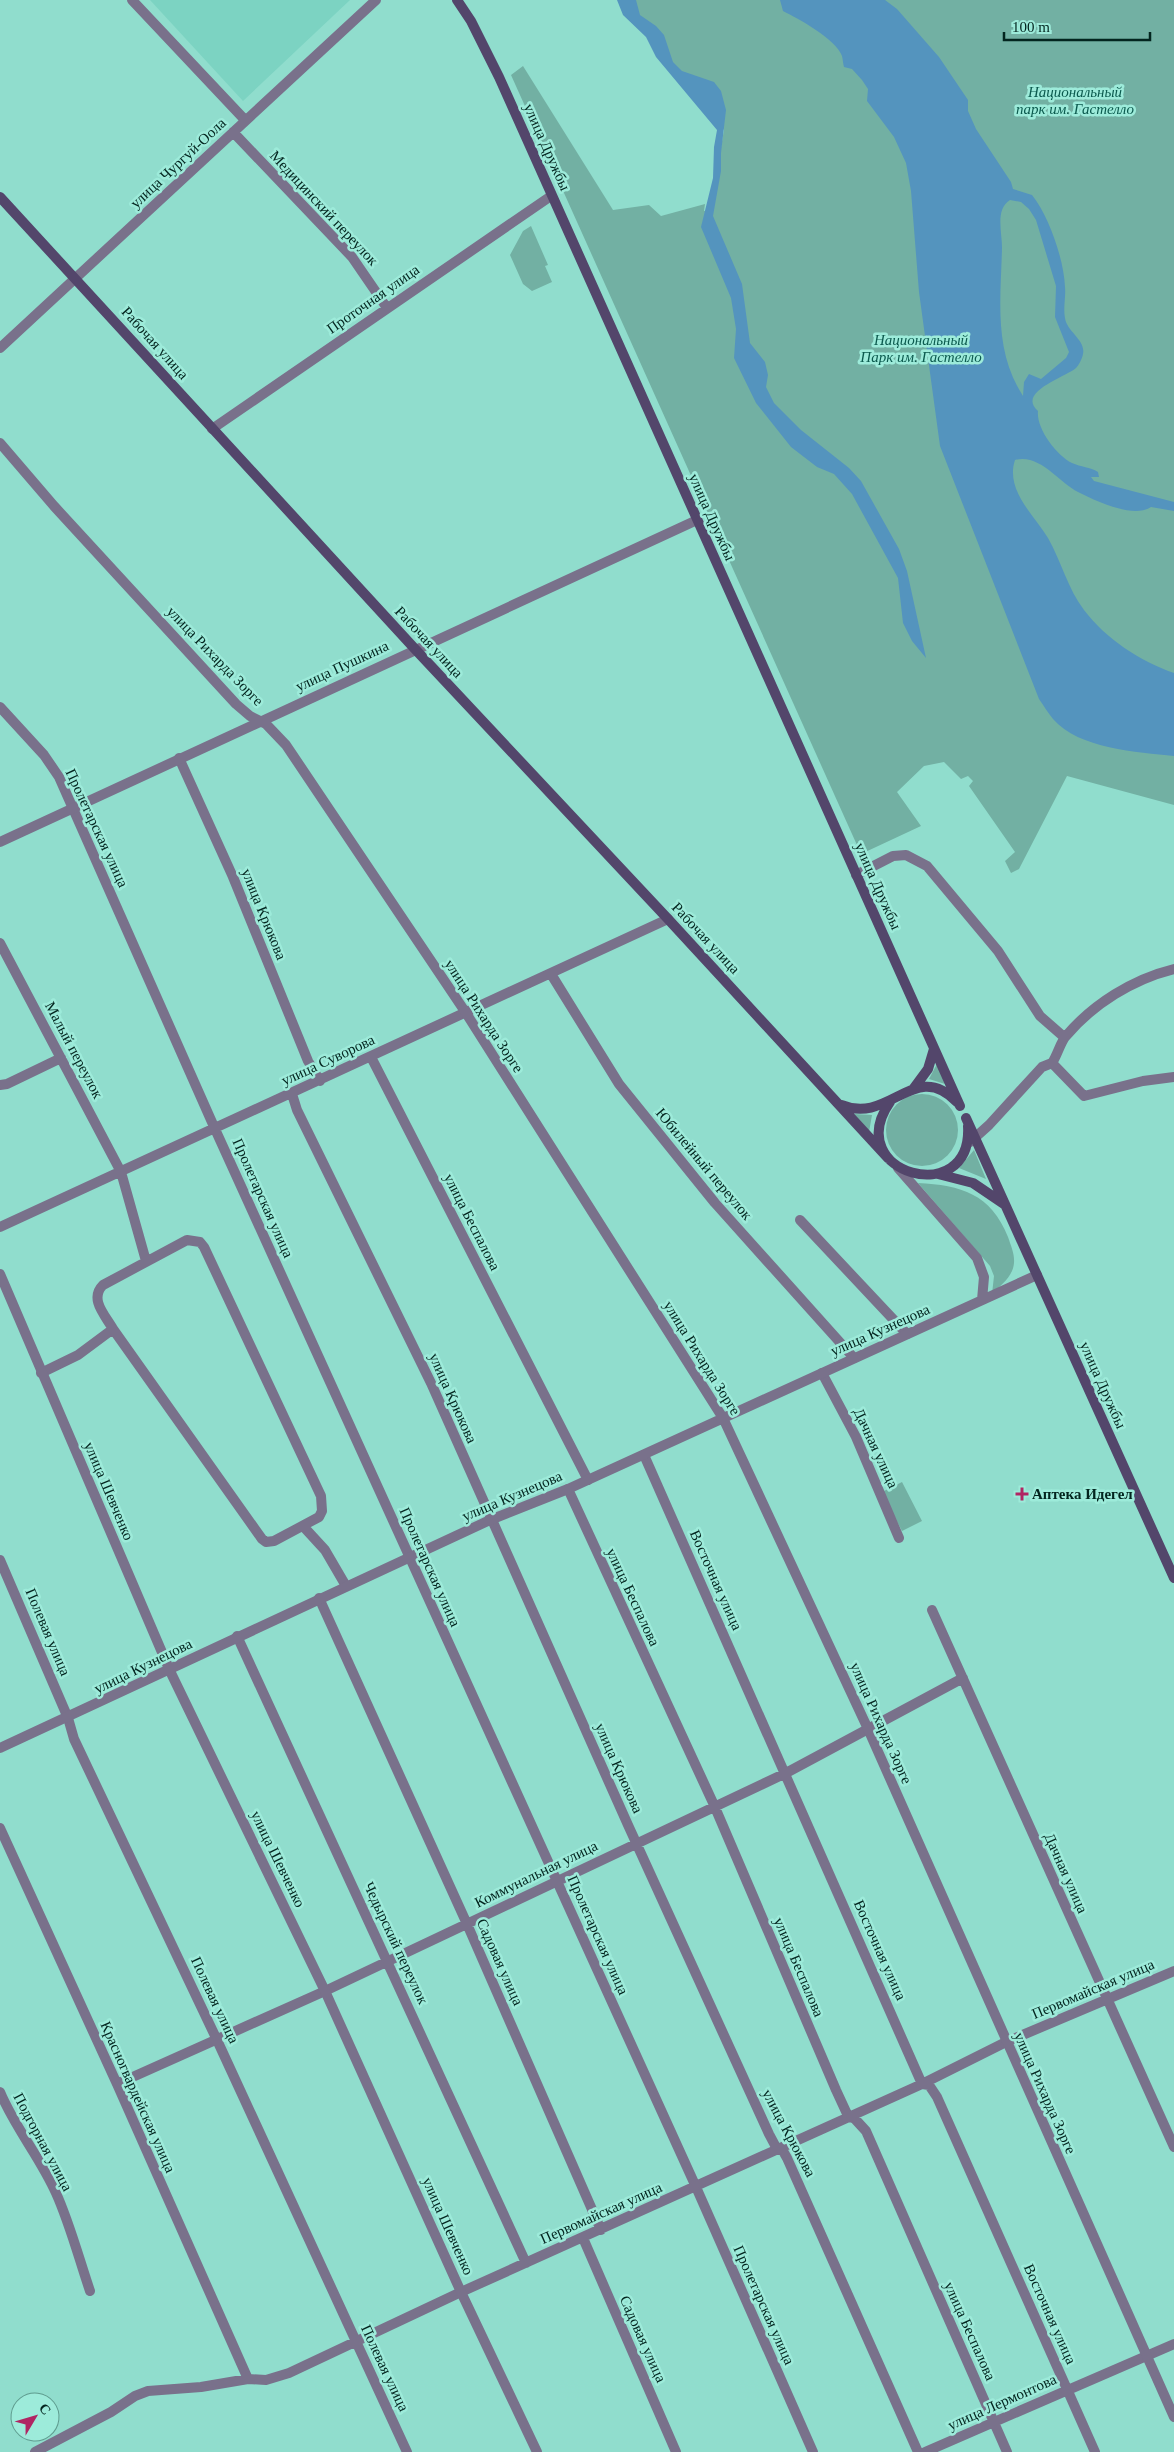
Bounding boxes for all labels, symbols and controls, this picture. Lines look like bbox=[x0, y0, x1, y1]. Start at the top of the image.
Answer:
scale bar bbox=[1004, 10, 1150, 42]
text: 100 m bbox=[1012, 19, 1050, 35]
park label: Национальный парк им. Гастелло bbox=[1016, 84, 1135, 117]
street label: улица Дружбы bbox=[521, 101, 573, 193]
street label: улица Чургуй-Оола bbox=[127, 114, 229, 211]
street label: Медицинский переулок bbox=[267, 147, 382, 269]
street label: Проточная улица bbox=[324, 261, 423, 337]
street label: Рабочая улица bbox=[118, 304, 192, 383]
park label: Национальный Парк им. Гастелло bbox=[859, 332, 982, 365]
street label: улица Дружбы bbox=[686, 471, 738, 563]
street label: улица Рихарда Зорге bbox=[164, 603, 267, 709]
street label: Рабочая улица bbox=[392, 603, 466, 681]
street label: улица Пушкина bbox=[293, 637, 391, 695]
street label: Пролетарская улица bbox=[63, 766, 132, 890]
street label: улица Дружбы bbox=[852, 840, 904, 932]
street label: улица Крюкова bbox=[238, 866, 290, 962]
street label: Рабочая улица bbox=[669, 899, 743, 977]
street label: улица Рихарда Зорге bbox=[441, 956, 527, 1076]
street label: Малый переулок bbox=[42, 999, 107, 1102]
street label: улица Суворова bbox=[279, 1031, 377, 1089]
street label: Юбилейный переулок bbox=[653, 1105, 756, 1224]
street label: Пролетарская улица bbox=[230, 1136, 297, 1260]
street label: улица Беспалова bbox=[441, 1171, 503, 1273]
street label: улица Рихарда Зорге bbox=[660, 1298, 744, 1418]
street label: улица Кузнецова bbox=[828, 1301, 932, 1359]
street label: улица Дружбы bbox=[1077, 1339, 1129, 1431]
street label: улица Крюкова bbox=[426, 1350, 480, 1446]
street label: Дачная улица bbox=[851, 1406, 902, 1491]
street label: улица Шевченко bbox=[81, 1439, 137, 1543]
street label: улица Кузнецова bbox=[460, 1468, 565, 1524]
place label: Аптека Идегел bbox=[1032, 1486, 1133, 1502]
marker: Аптека Идегел bbox=[1016, 1488, 1028, 1500]
street label: Пролетарская улица bbox=[397, 1505, 464, 1629]
street label: Восточная улица bbox=[687, 1527, 745, 1633]
street label: улица Беспалова bbox=[603, 1545, 663, 1649]
street label: Полевая улица bbox=[22, 1586, 74, 1678]
street label: улица Кузнецова bbox=[91, 1635, 195, 1697]
street label: улица Рихарда Зорге bbox=[847, 1660, 915, 1787]
street label: улица Крюкова bbox=[592, 1720, 646, 1816]
street label: улица Шевченко bbox=[248, 1808, 308, 1910]
street label: Дачная улица bbox=[1041, 1830, 1091, 1916]
street label: Коммунальная улица bbox=[472, 1837, 600, 1911]
street label: Пролетарская улица bbox=[565, 1873, 632, 1997]
street label: Чедырский переулок bbox=[361, 1879, 432, 2007]
street label: Восточная улица bbox=[851, 1897, 909, 2003]
street label: улица Беспалова bbox=[771, 1915, 827, 2019]
street label: Садовая улица bbox=[474, 1916, 526, 2008]
street label: Полевая улица bbox=[188, 1954, 242, 2046]
street label: Первомайская улица bbox=[1029, 1956, 1157, 2022]
street label: Красногвардейская улица bbox=[97, 2019, 179, 2175]
street label: улица Рихарда Зорге bbox=[1011, 2030, 1079, 2157]
street label: улица Крюкова bbox=[759, 2086, 819, 2180]
street label: Подгорная улица bbox=[10, 2090, 76, 2194]
street label: улица Шевченко bbox=[419, 2175, 477, 2277]
street label: Первомайская улица bbox=[538, 2179, 665, 2247]
street label: Пролетарская улица bbox=[731, 2243, 798, 2367]
street label: Восточная улица bbox=[1021, 2261, 1079, 2367]
street label: улица Беспалова bbox=[941, 2279, 999, 2383]
street label: Садовая улица bbox=[617, 2293, 669, 2385]
street label: Полевая улица bbox=[358, 2322, 412, 2414]
street label: улица Лермонтова bbox=[945, 2371, 1059, 2433]
north arrow bbox=[10, 2392, 60, 2442]
text: С bbox=[36, 2401, 54, 2418]

